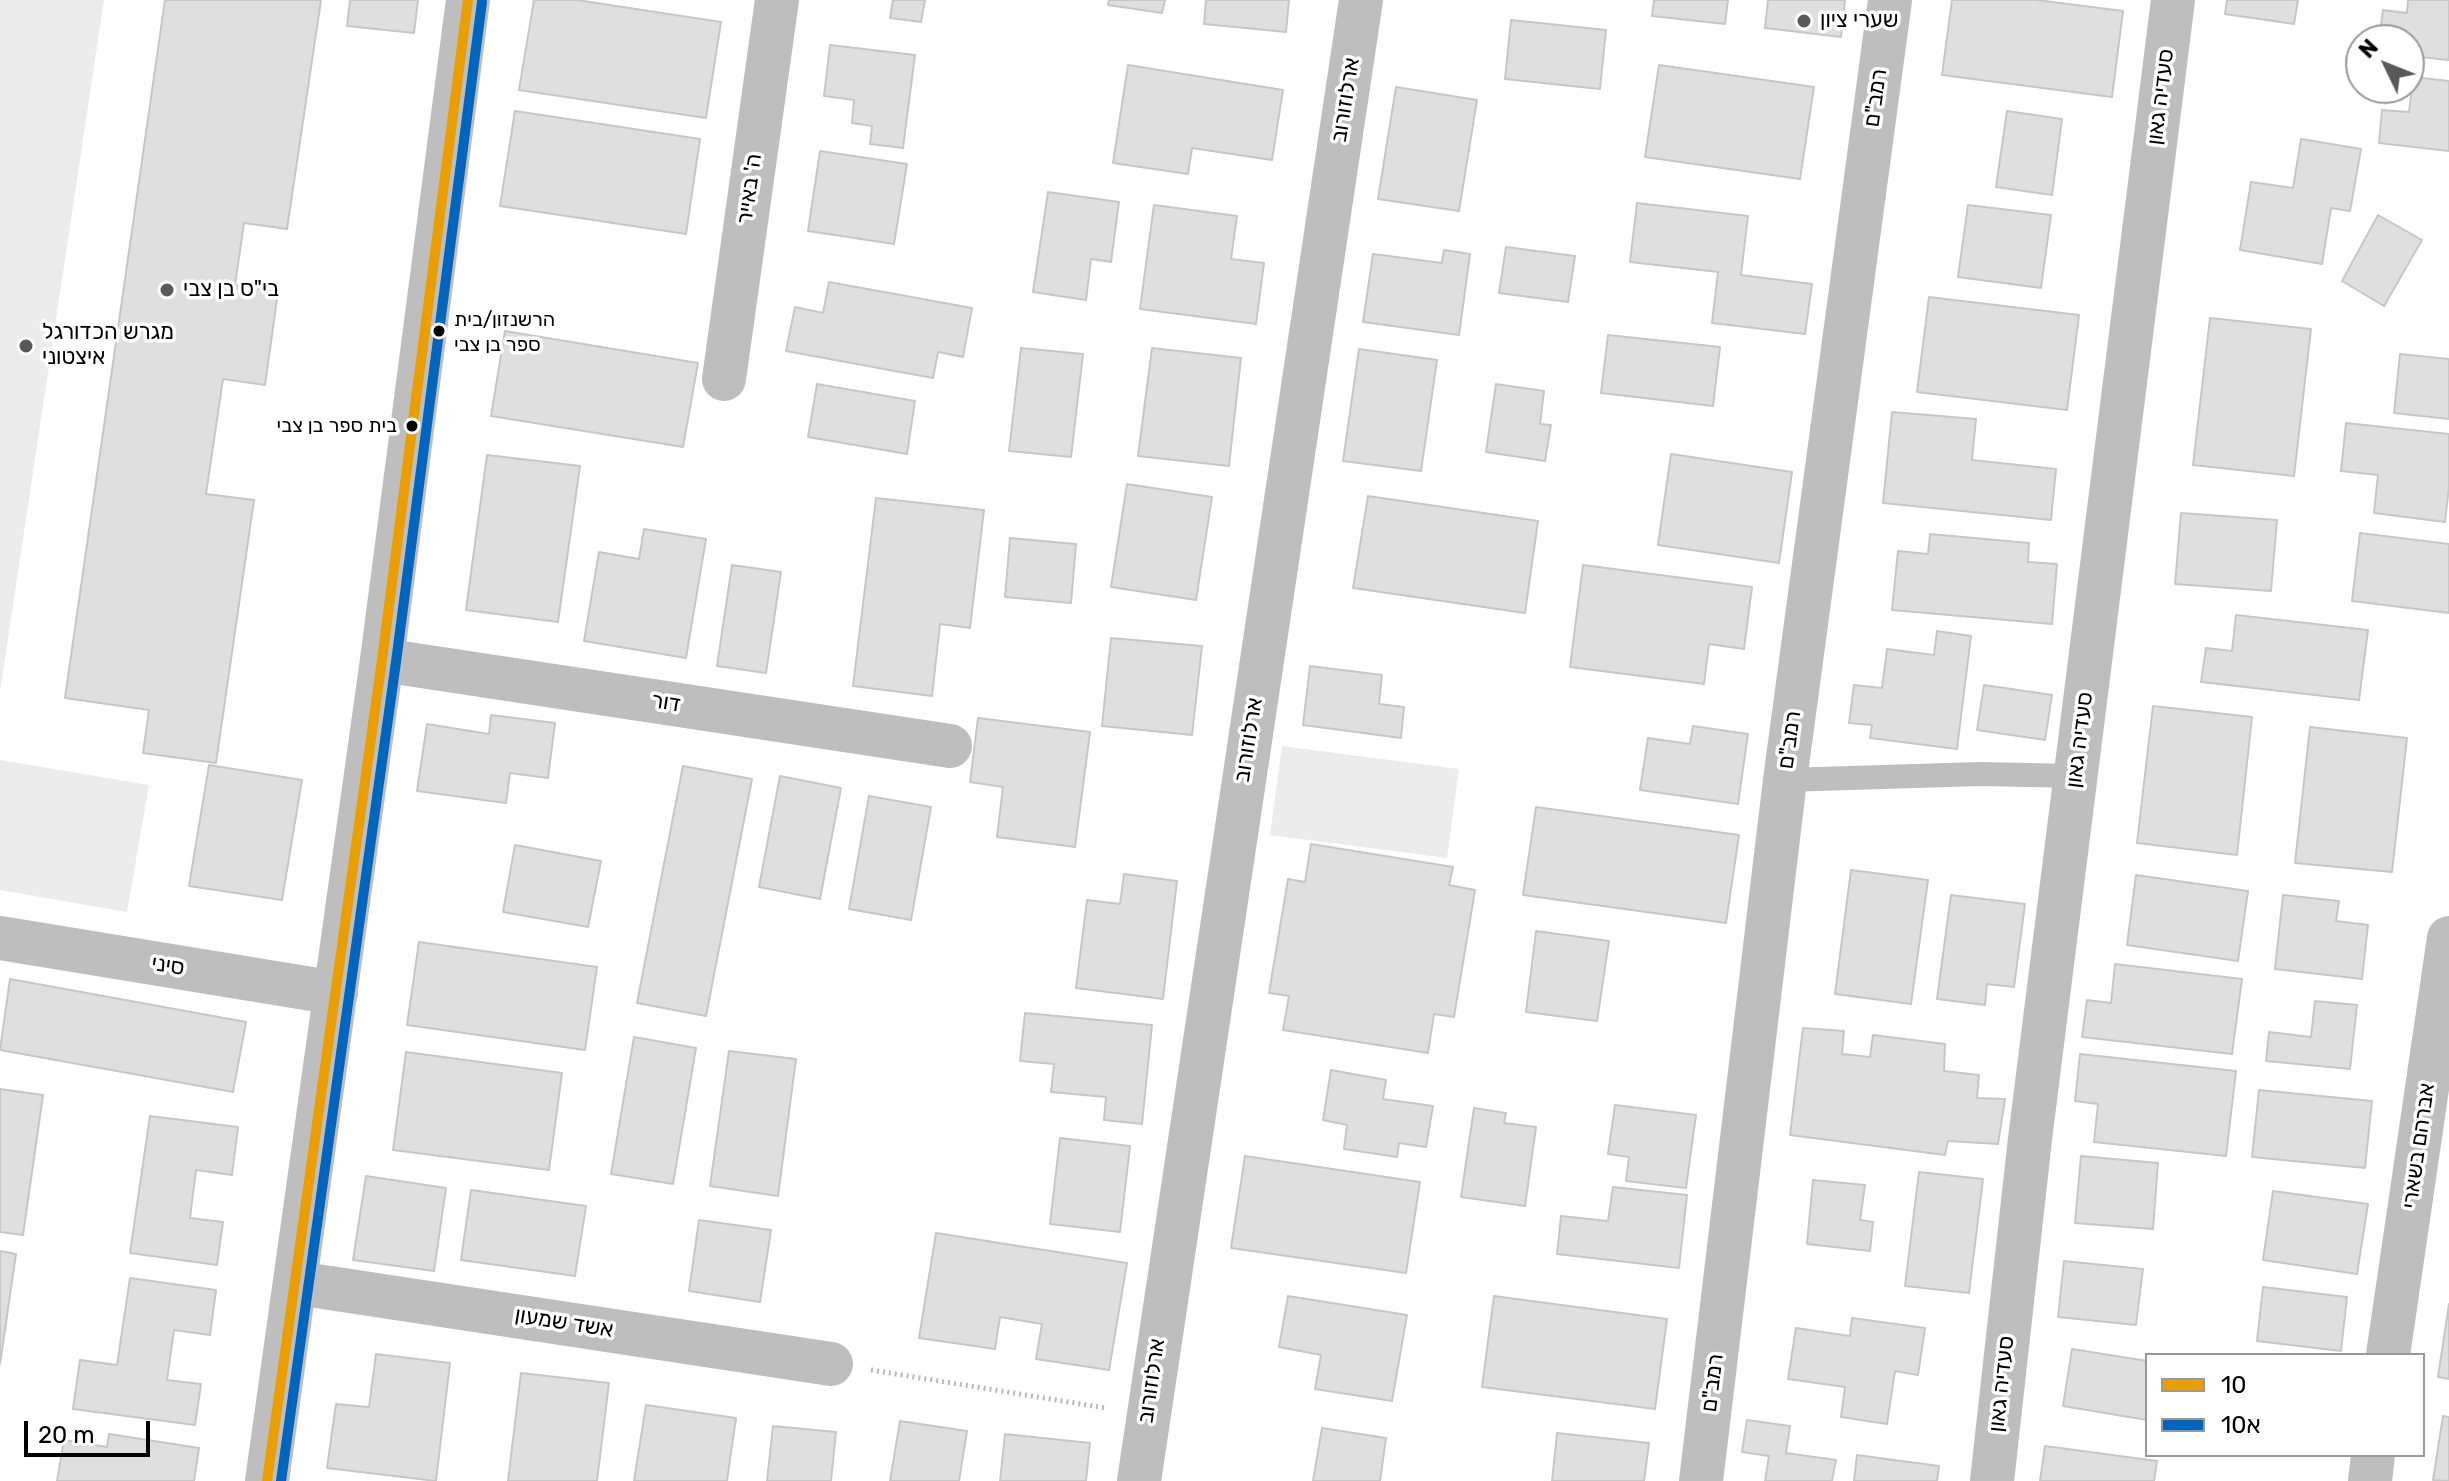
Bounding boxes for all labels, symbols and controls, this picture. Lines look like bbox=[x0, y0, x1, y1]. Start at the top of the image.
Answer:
place label: שערי ציון bbox=[1820, 8, 1898, 34]
marker: שערי ציון bbox=[1795, 12, 1813, 30]
north arrow bbox=[2345, 24, 2425, 104]
text: N bbox=[2353, 34, 2384, 64]
street label: סעדיה גאון bbox=[2142, 47, 2180, 147]
street label: ארלוזורוב bbox=[1326, 56, 1366, 144]
street label: רמב"ם bbox=[1859, 67, 1893, 129]
street label: ה' באייר bbox=[732, 152, 768, 226]
place label: בי"ס בן צבי bbox=[183, 277, 279, 303]
marker: בי"ס בן צבי bbox=[158, 281, 176, 299]
place label: הרשנזון/בית ספר בן צבי bbox=[454, 308, 555, 355]
place label: מגרש הכדורגל איצטוני bbox=[42, 320, 174, 372]
marker: הרשנזון/בית ספר בן צבי bbox=[431, 323, 447, 339]
marker: מגרש הכדורגל איצטוני bbox=[17, 337, 35, 355]
place label: בית ספר בן צבי bbox=[277, 414, 397, 438]
marker: בית ספר בן צבי bbox=[404, 418, 420, 434]
street label: דור bbox=[649, 688, 683, 718]
street label: סעדיה גאון bbox=[2061, 690, 2099, 790]
street label: ארלוזורוב bbox=[1229, 696, 1269, 784]
street label: רמב"ם bbox=[1773, 709, 1807, 771]
street label: סיני bbox=[150, 950, 186, 982]
street label: אברהם בשארי bbox=[2397, 1082, 2441, 1210]
street label: אשד שמעון bbox=[513, 1302, 615, 1344]
street label: סעדיה גאון bbox=[1984, 1335, 2020, 1433]
street label: ארלוזורוב bbox=[1133, 1337, 1171, 1425]
street label: רמב"ם bbox=[1696, 1352, 1730, 1414]
legend bbox=[2145, 1353, 2425, 1457]
text: 10 bbox=[2221, 1371, 2247, 1399]
scale bar bbox=[28, 1405, 154, 1455]
text: 10א bbox=[2221, 1411, 2261, 1439]
text: 20 m bbox=[38, 1421, 95, 1449]

